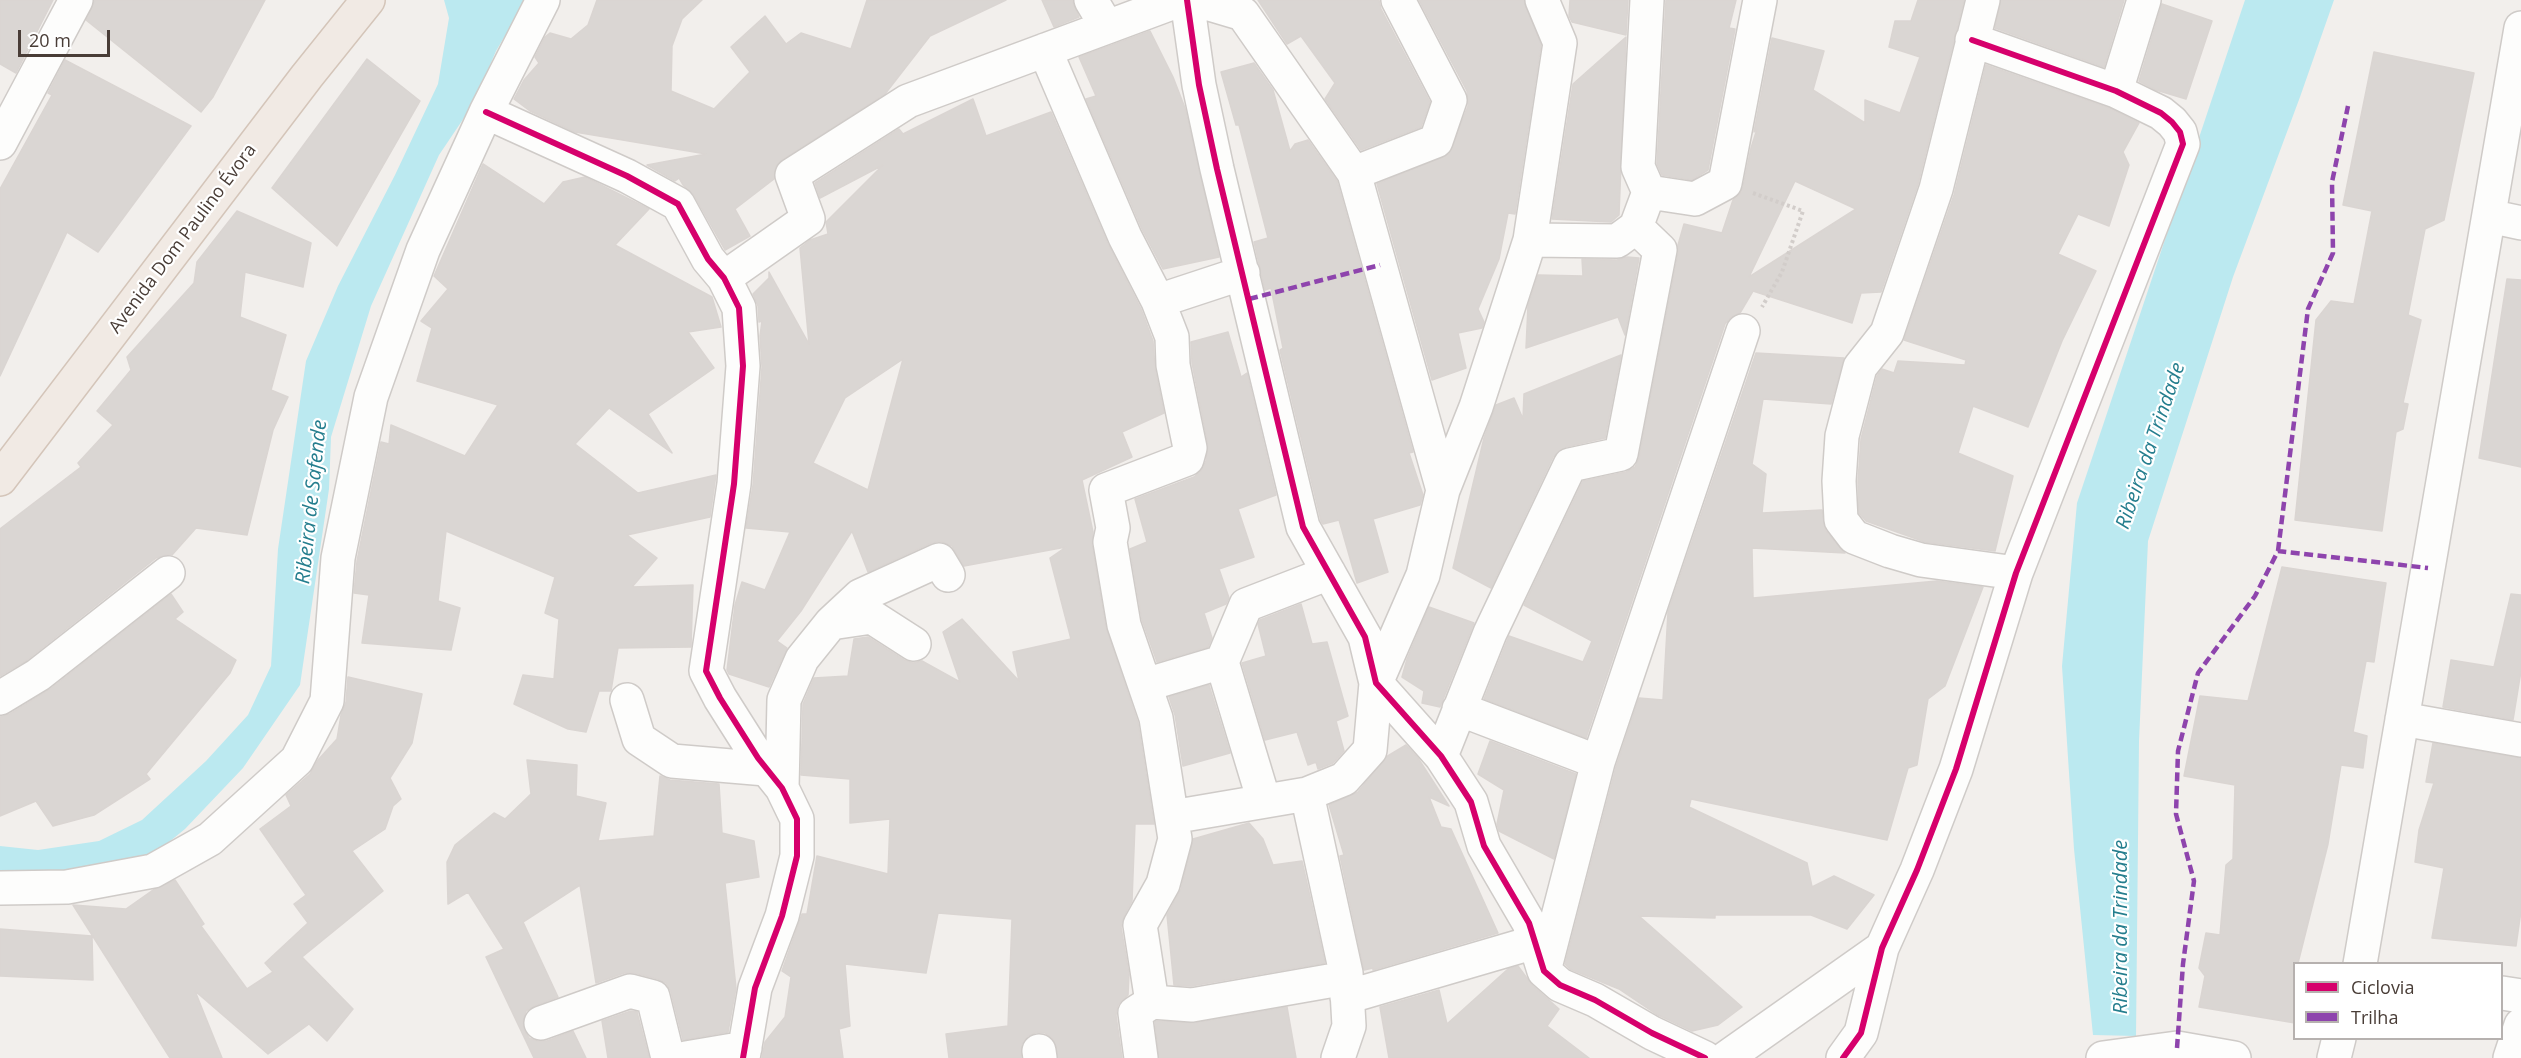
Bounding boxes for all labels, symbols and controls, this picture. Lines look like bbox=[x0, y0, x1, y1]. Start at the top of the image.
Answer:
scale bar bbox=[21, 18, 112, 56]
text: 20 m bbox=[29, 28, 71, 52]
street label: Avenida Dom Paulino Évora bbox=[105, 140, 261, 338]
water label: Ribeira da Trindade bbox=[2111, 360, 2191, 532]
water label: Ribeira de Safende bbox=[291, 419, 333, 585]
water label: Ribeira da Trindade bbox=[2109, 840, 2133, 1014]
legend bbox=[2293, 962, 2503, 1040]
text: Ciclovia bbox=[2351, 975, 2414, 999]
text: Trilha bbox=[2351, 1005, 2398, 1029]

